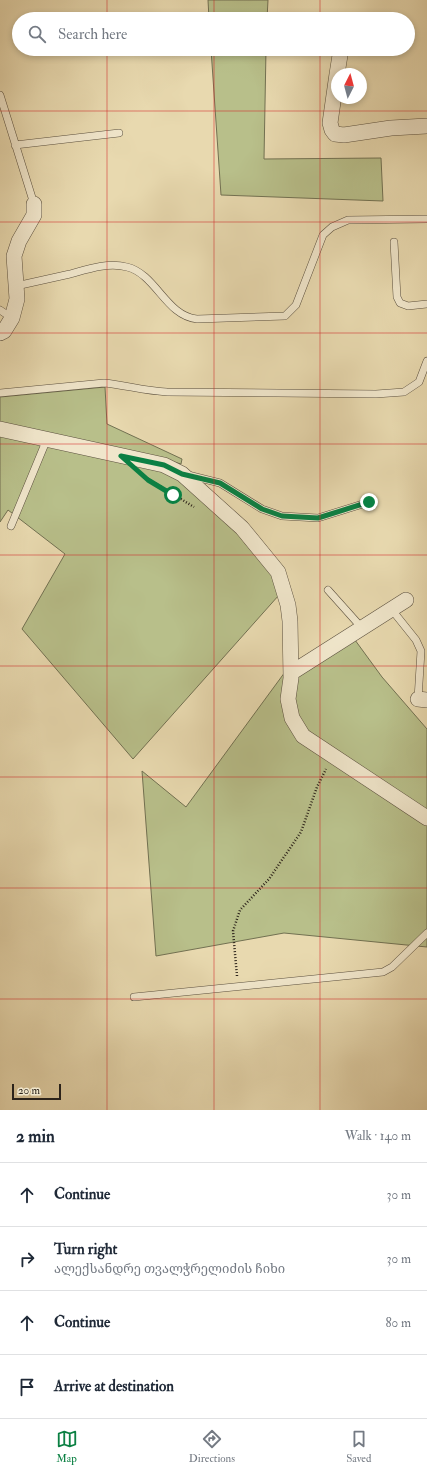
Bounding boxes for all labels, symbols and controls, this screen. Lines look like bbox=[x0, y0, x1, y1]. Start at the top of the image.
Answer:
search box bbox=[12, 12, 415, 56]
icon: search bbox=[26, 23, 48, 45]
text: Search here bbox=[58, 25, 127, 44]
north arrow bbox=[331, 68, 367, 104]
route start bbox=[164, 486, 182, 504]
route end bbox=[360, 493, 378, 511]
scale bar bbox=[12, 1082, 61, 1101]
text: 20 m bbox=[18, 1084, 40, 1097]
text: 2 min bbox=[16, 1126, 55, 1147]
text: Walk · 140 m bbox=[345, 1128, 411, 1144]
icon: ahead bbox=[16, 1184, 38, 1206]
text: Continue bbox=[54, 1185, 110, 1204]
text: 30 m bbox=[387, 1187, 411, 1203]
text: Turn right bbox=[54, 1240, 117, 1259]
icon: right bbox=[16, 1248, 38, 1270]
text: 30 m bbox=[387, 1251, 411, 1267]
text: ალექსანდრე თვალჭრელიძის ჩიხი bbox=[54, 1261, 285, 1277]
icon: ahead bbox=[16, 1312, 38, 1334]
text: Continue bbox=[54, 1313, 110, 1332]
text: 80 m bbox=[385, 1315, 411, 1331]
icon: arrive bbox=[16, 1376, 38, 1398]
text: Arrive at destination bbox=[54, 1377, 174, 1396]
tab: Map bbox=[56, 1428, 78, 1465]
tab: Directions bbox=[189, 1428, 235, 1465]
tab: Saved bbox=[346, 1428, 371, 1465]

